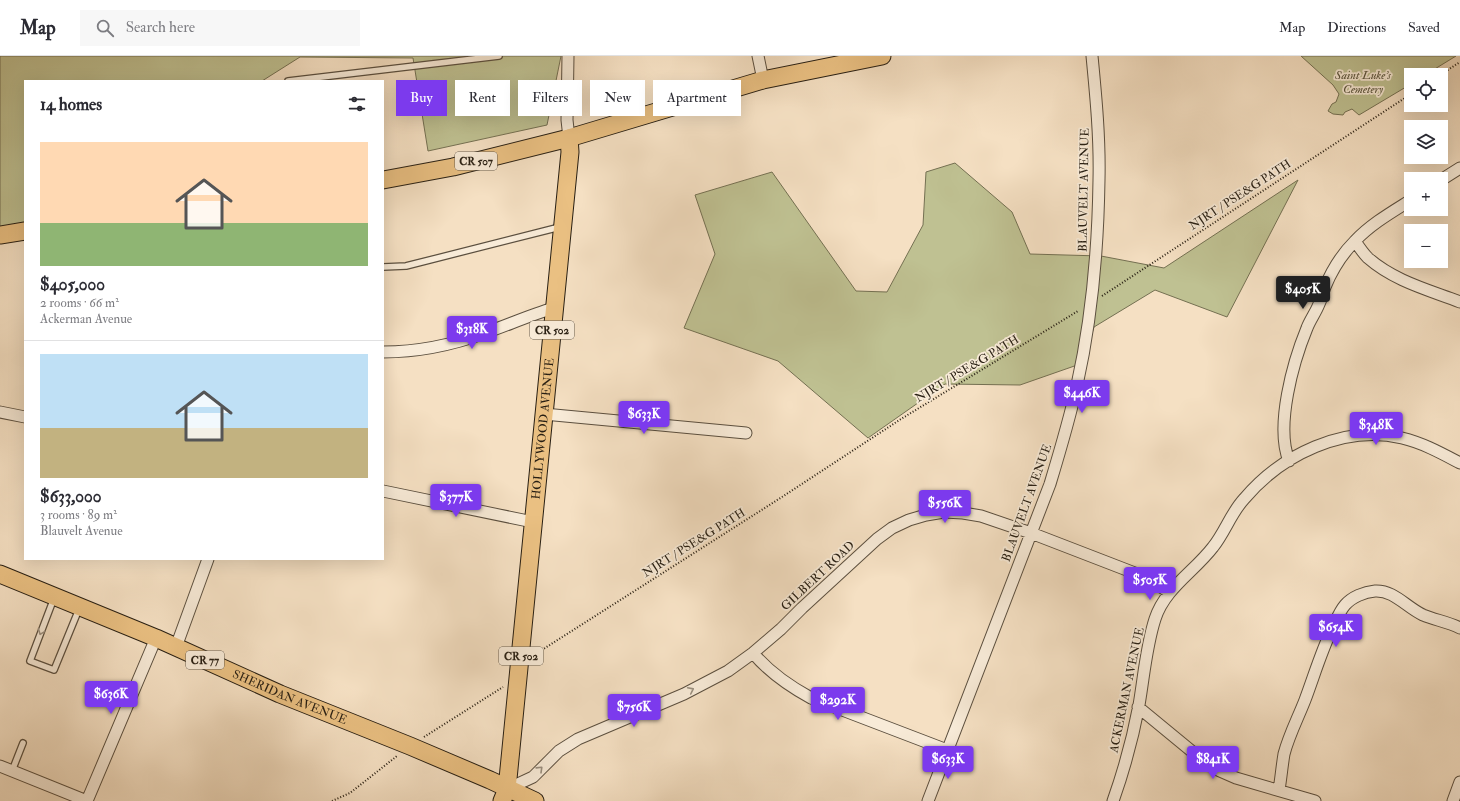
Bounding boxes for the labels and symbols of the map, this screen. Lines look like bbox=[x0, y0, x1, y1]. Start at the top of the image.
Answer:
park label: Saint Luke's Cemetery bbox=[1334, 68, 1392, 97]
street label: BLAUVELT AVENUE bbox=[1075, 128, 1093, 252]
road number: CR 507 bbox=[455, 152, 497, 170]
street label: NJRT / PSE&G PATH bbox=[1186, 156, 1294, 234]
pin: $405K bbox=[1275, 276, 1331, 310]
pin: $318K bbox=[444, 316, 500, 350]
road number: CR 502 bbox=[530, 321, 574, 339]
street label: NJRT / PSE&G PATH bbox=[912, 332, 1022, 406]
street label: HOLLYWOOD AVENUE bbox=[528, 357, 557, 500]
pin: $446K bbox=[1054, 380, 1110, 414]
pin: $633K bbox=[616, 401, 672, 435]
pin: $348K bbox=[1348, 412, 1404, 446]
street label: BLAUVELT AVENUE bbox=[999, 442, 1055, 564]
pin: $377K bbox=[428, 484, 484, 518]
pin: $556K bbox=[917, 490, 973, 524]
street label: NJRT / PSE&G PATH bbox=[640, 505, 748, 581]
street label: GILBERT ROAD bbox=[778, 538, 858, 614]
pin: $505K bbox=[1122, 567, 1178, 601]
pin: $654K bbox=[1308, 614, 1364, 648]
street label: ACKERMAN AVENUE bbox=[1106, 626, 1148, 755]
one-way arrow bbox=[37, 629, 45, 636]
road number: CR 502 bbox=[499, 647, 543, 665]
road number: CR 77 bbox=[186, 651, 224, 669]
street label: SHERIDAN AVENUE bbox=[230, 666, 350, 728]
pin: $636K bbox=[83, 681, 139, 715]
one-way arrow bbox=[687, 687, 695, 695]
pin: $292K bbox=[810, 687, 866, 721]
pin: $756K bbox=[606, 694, 662, 728]
pin: $633K bbox=[920, 746, 976, 780]
pin: $841K bbox=[1185, 746, 1241, 780]
one-way arrow bbox=[535, 766, 543, 774]

